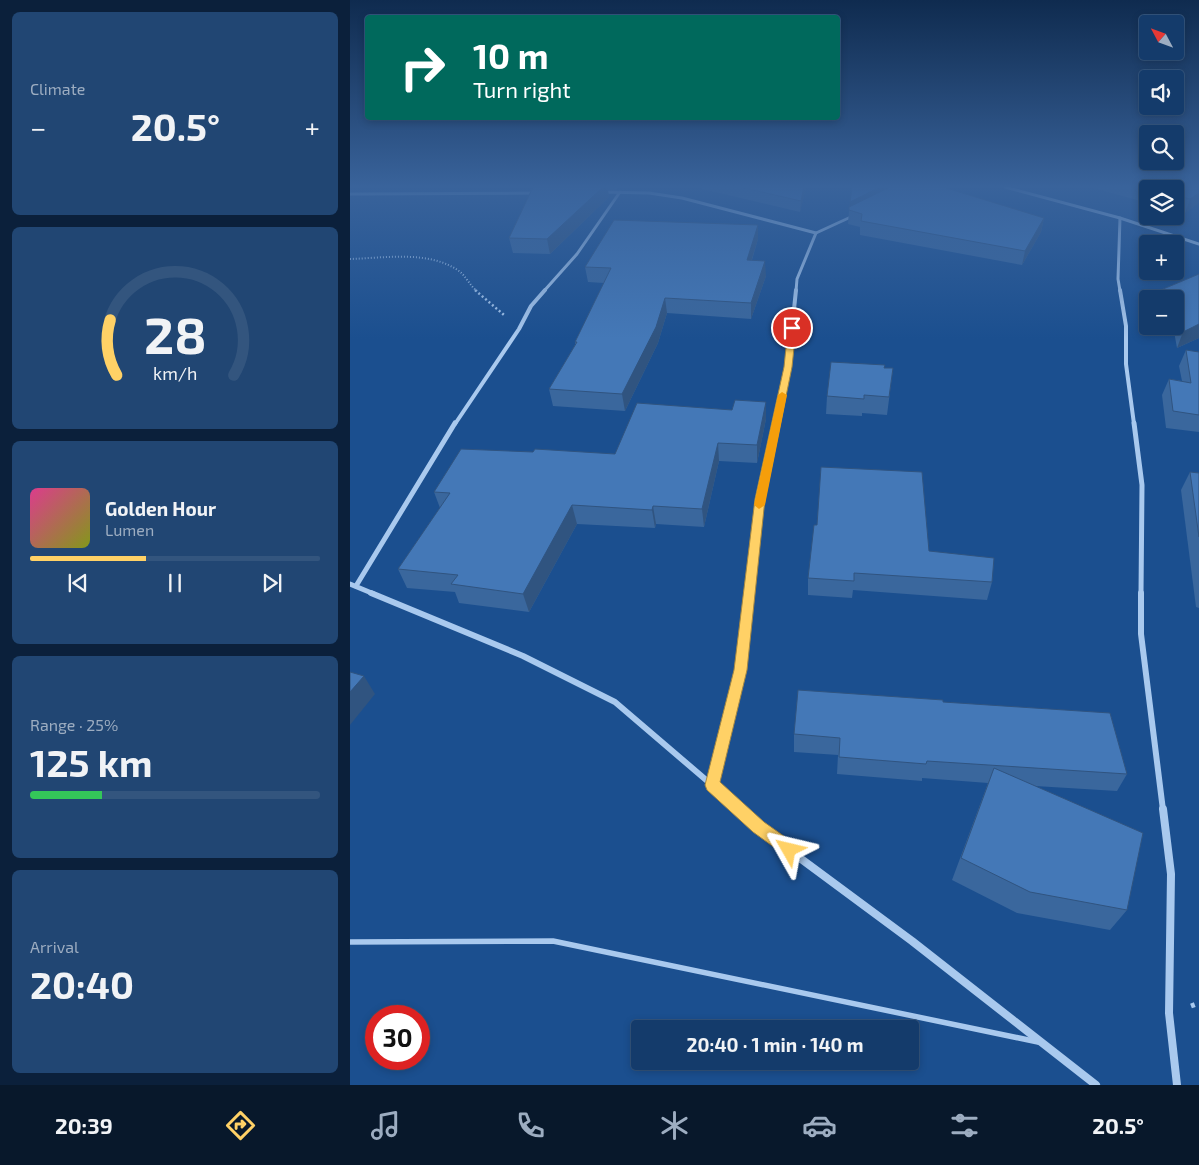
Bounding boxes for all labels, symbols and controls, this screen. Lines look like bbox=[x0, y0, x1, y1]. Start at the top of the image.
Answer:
north arrow bbox=[1139, 15, 1184, 60]
map controls bbox=[1139, 15, 1184, 335]
text: 10 m bbox=[473, 34, 549, 76]
icon: right bbox=[390, 35, 455, 100]
button: sound bbox=[1139, 70, 1184, 115]
text: Turn right bbox=[473, 76, 571, 102]
text: Climate bbox=[30, 79, 85, 98]
text: 20.5° bbox=[131, 103, 220, 149]
text: − bbox=[30, 110, 46, 144]
text: + bbox=[305, 110, 320, 144]
button: search bbox=[1139, 125, 1184, 170]
button: layers bbox=[1139, 180, 1184, 225]
button: + bbox=[1139, 235, 1184, 280]
button: − bbox=[1139, 290, 1184, 335]
text: 28 bbox=[144, 302, 206, 364]
pin bbox=[771, 307, 813, 349]
icon: arrive bbox=[778, 314, 806, 342]
text: km/h bbox=[153, 362, 197, 384]
text: Golden Hour bbox=[105, 497, 216, 520]
text: Lumen bbox=[105, 520, 154, 539]
icon: previous bbox=[64, 569, 92, 597]
icon: pause bbox=[161, 569, 189, 597]
icon: next bbox=[258, 569, 286, 597]
text: Range · 25% bbox=[30, 715, 118, 734]
text: 125 km bbox=[30, 739, 152, 785]
position arrow bbox=[762, 823, 814, 875]
text: Arrival bbox=[30, 937, 79, 956]
text: 20:40 bbox=[30, 961, 134, 1007]
speed limit sign: 30 bbox=[365, 1005, 430, 1070]
text: 20:40 · 1 min · 140 m bbox=[687, 1033, 863, 1056]
icon: directions bbox=[223, 1108, 258, 1143]
icon: music bbox=[368, 1108, 403, 1143]
icon: phone bbox=[513, 1108, 548, 1143]
icon: climate bbox=[657, 1108, 692, 1143]
icon: car bbox=[802, 1108, 837, 1143]
icon: filters bbox=[947, 1108, 982, 1143]
text: 20:39 bbox=[55, 1112, 113, 1138]
text: 20.5° bbox=[1092, 1112, 1144, 1138]

